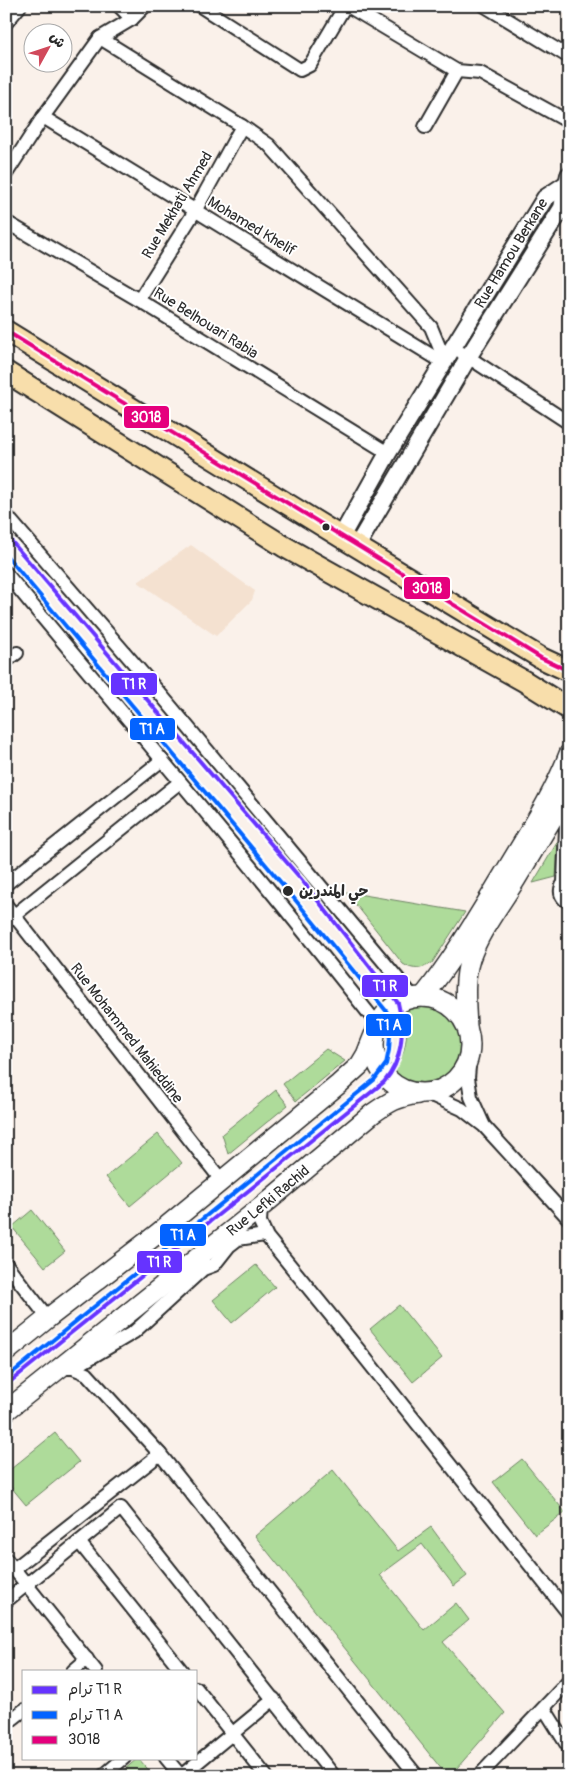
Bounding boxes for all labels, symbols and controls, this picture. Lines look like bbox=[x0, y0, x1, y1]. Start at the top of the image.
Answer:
north arrow bbox=[22, 22, 72, 72]
text: ش bbox=[46, 29, 69, 51]
street label: Rue Mekhati Ahmed bbox=[138, 148, 217, 262]
street label: Mohamed Khelif bbox=[204, 193, 299, 260]
street label: Rue Hamou Berkane bbox=[470, 194, 553, 312]
street label: Rue Belhouari Rabia bbox=[150, 284, 262, 363]
line badge: 3018 bbox=[123, 405, 170, 429]
text: 3018 bbox=[131, 409, 161, 426]
unlabelled marker bbox=[321, 522, 331, 532]
line badge: 3018 bbox=[403, 576, 451, 600]
text: 3018 bbox=[412, 580, 442, 597]
line badge: T1 R bbox=[110, 672, 158, 696]
text: T1 R bbox=[121, 676, 146, 693]
line badge: T1 A bbox=[129, 717, 176, 741]
text: T1 A bbox=[138, 721, 165, 738]
place label: حي المندرين bbox=[299, 882, 369, 905]
marker: حي المندرين bbox=[281, 884, 295, 898]
street label: Rue Mohammed Mahieddine bbox=[66, 959, 188, 1108]
line badge: T1 R bbox=[361, 974, 409, 998]
text: T1 R bbox=[372, 978, 397, 995]
line badge: T1 A bbox=[365, 1013, 412, 1037]
text: T1 A bbox=[375, 1017, 402, 1034]
street label: Rue Lefki Rachid bbox=[223, 1161, 314, 1241]
line badge: T1 A bbox=[159, 1223, 207, 1247]
text: T1 A bbox=[169, 1227, 196, 1244]
line badge: T1 R bbox=[136, 1250, 183, 1274]
text: T1 R bbox=[146, 1254, 171, 1271]
legend bbox=[22, 1670, 198, 1760]
text: ترام T1 R bbox=[68, 1680, 122, 1701]
text: ترام T1 A bbox=[68, 1706, 123, 1727]
text: 3018 bbox=[68, 1730, 100, 1749]

